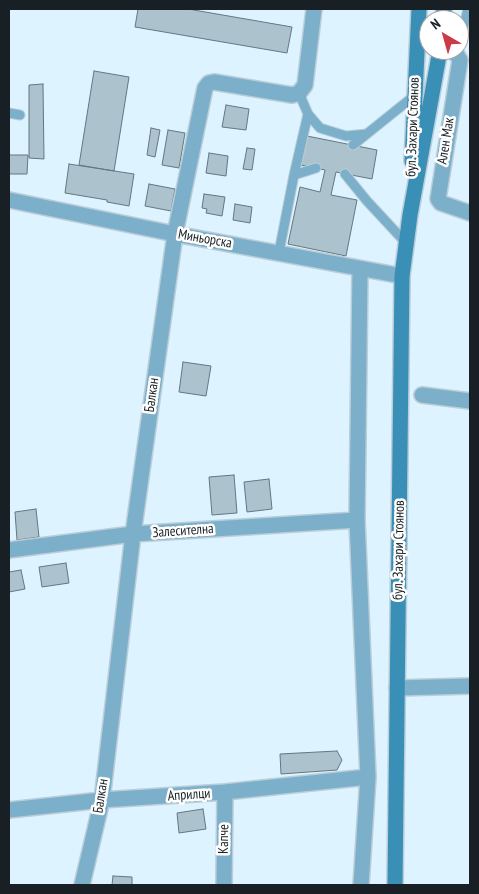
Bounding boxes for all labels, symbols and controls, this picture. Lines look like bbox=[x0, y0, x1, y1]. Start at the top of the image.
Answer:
north arrow bbox=[419, 10, 469, 60]
text: N bbox=[427, 15, 444, 33]
street label: бул. Захари Стоянов bbox=[403, 77, 423, 177]
street label: Ален Мак bbox=[434, 116, 458, 166]
street label: Миньорска bbox=[177, 226, 233, 252]
street label: Балкан bbox=[141, 377, 163, 413]
street label: бул. Захари Стоянов bbox=[390, 500, 408, 600]
street label: Залесителна bbox=[152, 520, 214, 542]
street label: Балкан bbox=[90, 778, 112, 814]
street label: Априлци bbox=[167, 785, 211, 805]
street label: Капче bbox=[215, 824, 233, 854]

